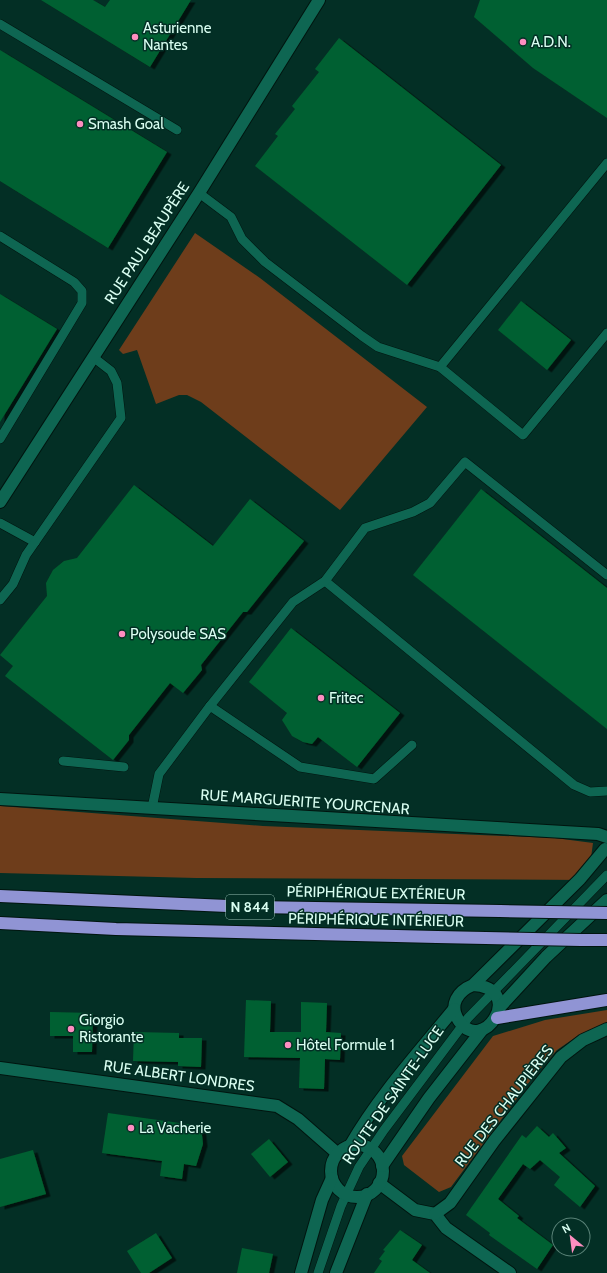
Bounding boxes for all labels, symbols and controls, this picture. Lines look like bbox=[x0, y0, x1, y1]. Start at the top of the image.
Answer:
place label: Asturienne Nantes bbox=[143, 19, 212, 54]
marker: Asturienne Nantes bbox=[130, 32, 140, 42]
place label: A.D.N. bbox=[531, 33, 571, 51]
marker: A.D.N. bbox=[518, 37, 528, 47]
place label: Smash Goal bbox=[88, 115, 164, 133]
marker: Smash Goal bbox=[75, 119, 85, 129]
street label: RUE PAUL BEAUPÈRE bbox=[100, 178, 193, 307]
place label: Polysoude SAS bbox=[130, 625, 226, 643]
marker: Polysoude SAS bbox=[117, 629, 127, 639]
place label: Fritec bbox=[329, 689, 364, 707]
marker: Fritec bbox=[316, 693, 326, 703]
street label: RUE MARGUERITE YOURCENAR bbox=[200, 786, 410, 818]
street label: PÉRIPHÉRIQUE EXTÉRIEUR bbox=[286, 881, 466, 904]
road number: N 844 bbox=[226, 895, 274, 919]
street label: PÉRIPHÉRIQUE INTÉRIEUR bbox=[288, 908, 464, 931]
place label: Giorgio Ristorante bbox=[79, 1011, 144, 1046]
street label: ROUTE DE SAINTE-LUCE bbox=[339, 1023, 447, 1167]
marker: Giorgio Ristorante bbox=[66, 1024, 76, 1034]
place label: Hôtel Formule 1 bbox=[296, 1036, 395, 1054]
marker: Hôtel Formule 1 bbox=[283, 1040, 293, 1050]
street label: RUE DES CHAUPIÈRES bbox=[450, 1041, 557, 1170]
street label: RUE ALBERT LONDRES bbox=[102, 1057, 256, 1096]
place label: La Vacherie bbox=[139, 1119, 211, 1137]
marker: La Vacherie bbox=[126, 1123, 136, 1133]
north arrow bbox=[551, 1217, 591, 1257]
text: N bbox=[559, 1220, 573, 1236]

